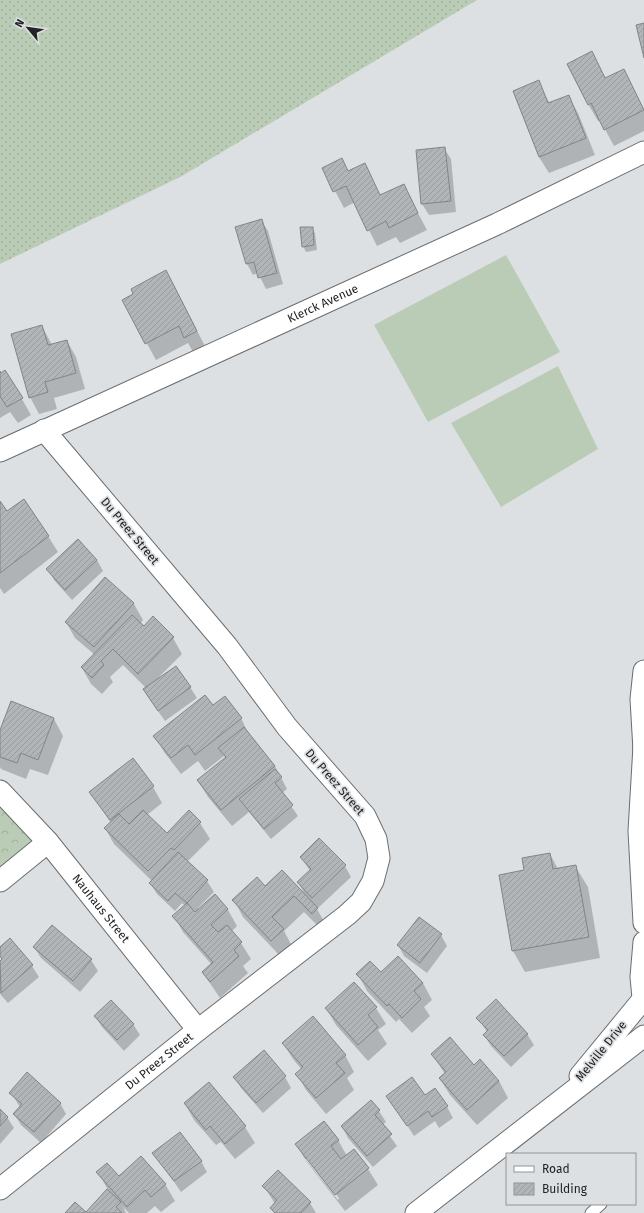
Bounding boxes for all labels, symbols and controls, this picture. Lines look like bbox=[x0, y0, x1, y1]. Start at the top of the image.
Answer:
north arrow bbox=[8, 8, 48, 48]
text: N bbox=[12, 17, 27, 30]
street label: Klerck Avenue bbox=[285, 281, 361, 326]
street label: Du Preez Street bbox=[98, 495, 162, 568]
street label: Du Preez Street bbox=[303, 746, 368, 818]
street label: Nauhaus Street bbox=[69, 871, 133, 946]
street label: Melville Drive bbox=[572, 1018, 630, 1084]
street label: Du Preez Street bbox=[122, 1029, 196, 1093]
legend bbox=[506, 1153, 636, 1205]
text: Road bbox=[542, 1162, 570, 1176]
text: Building bbox=[542, 1182, 588, 1196]

